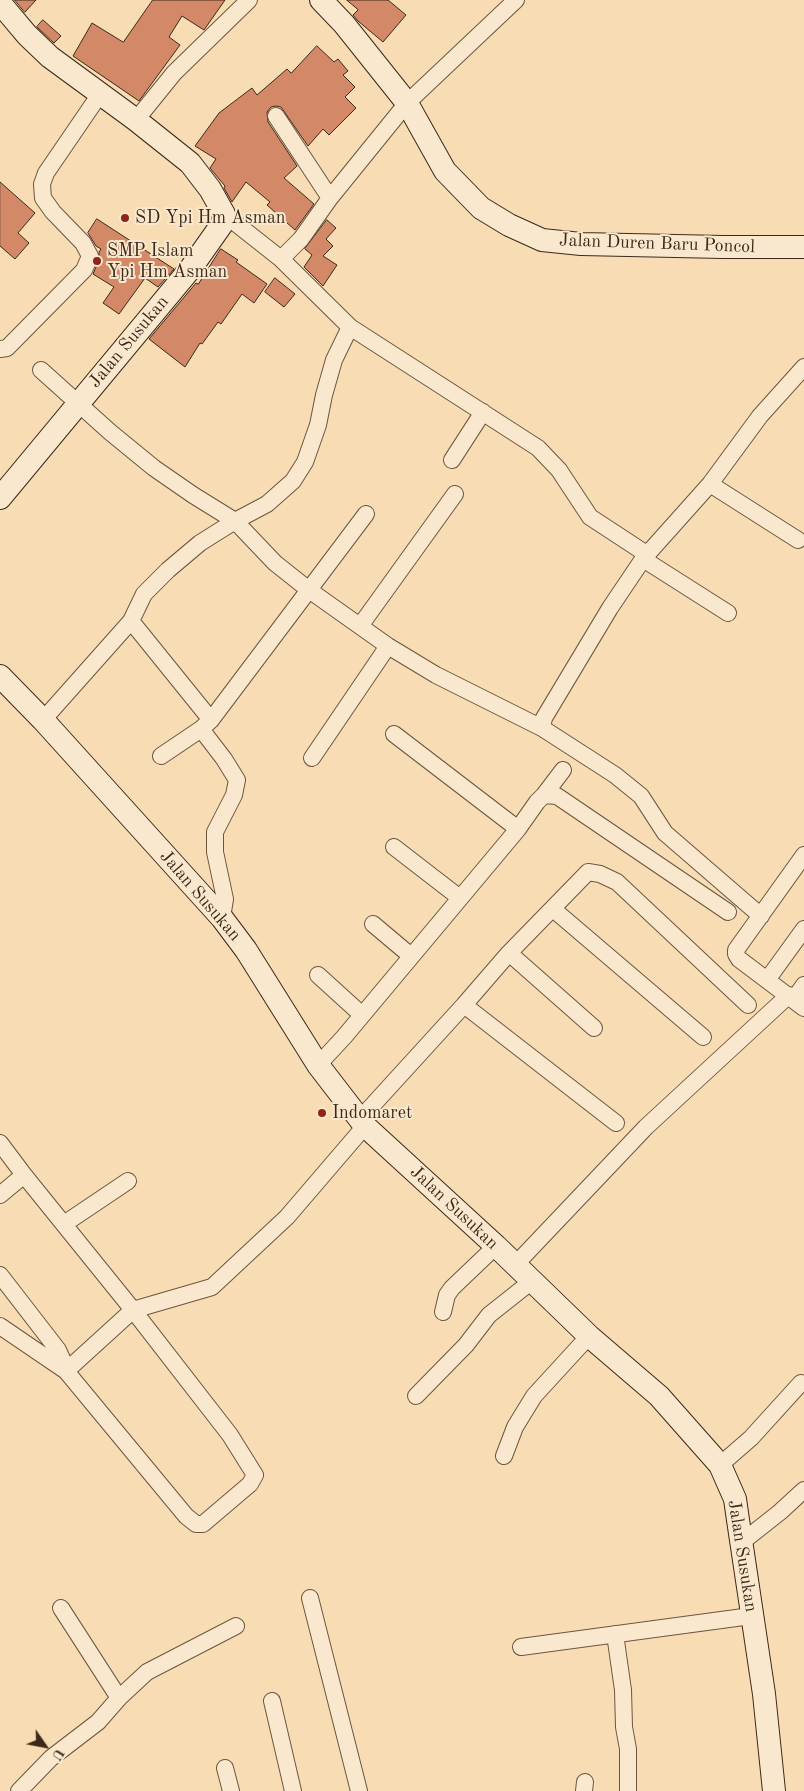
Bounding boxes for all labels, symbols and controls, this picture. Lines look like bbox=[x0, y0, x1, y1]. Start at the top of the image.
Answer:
place label: SD Ypi Hm Asman bbox=[135, 207, 286, 229]
marker: SD Ypi Hm Asman bbox=[119, 212, 131, 224]
street label: Jalan Duren Baru Poncol bbox=[559, 230, 755, 258]
place label: SMP Islam Ypi Hm Asman bbox=[107, 240, 227, 282]
marker: SMP Islam Ypi Hm Asman bbox=[91, 255, 103, 267]
street label: Jalan Susukan bbox=[84, 292, 174, 392]
street label: Jalan Susukan bbox=[155, 846, 245, 946]
place label: Indomaret bbox=[332, 1102, 412, 1124]
marker: Indomaret bbox=[316, 1107, 328, 1119]
street label: Jalan Susukan bbox=[405, 1161, 503, 1255]
street label: Jalan Susukan bbox=[722, 1498, 762, 1614]
north arrow bbox=[20, 1721, 70, 1771]
text: U bbox=[49, 1746, 66, 1763]

